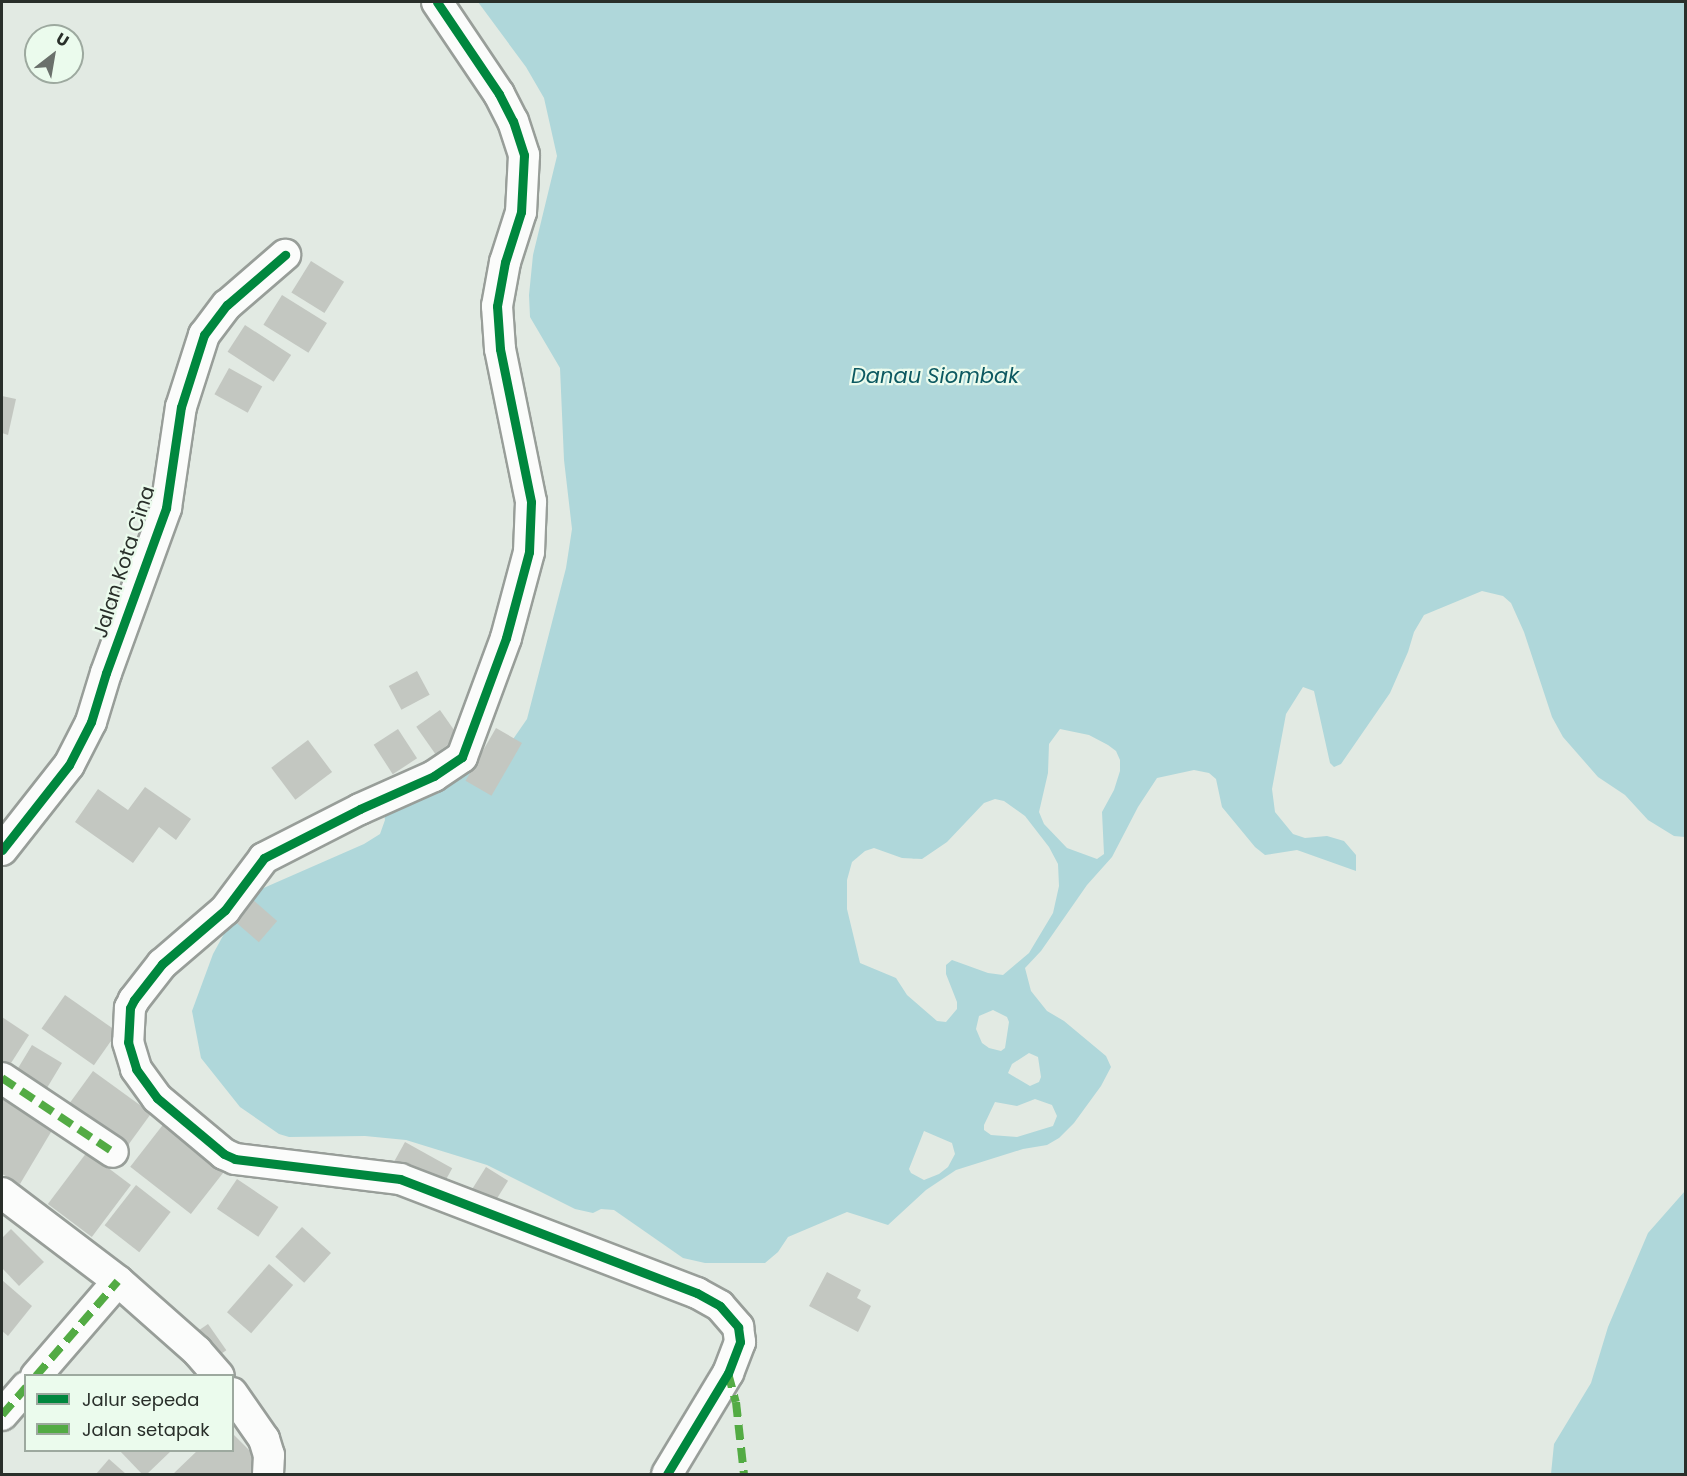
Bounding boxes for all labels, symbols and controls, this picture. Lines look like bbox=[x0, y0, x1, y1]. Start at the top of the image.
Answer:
north arrow bbox=[24, 24, 84, 84]
text: U bbox=[52, 27, 73, 53]
water label: Danau Siombak bbox=[851, 363, 1019, 389]
street label: Jalan Kota Cina bbox=[88, 483, 160, 641]
legend bbox=[24, 1374, 234, 1452]
text: Jalur sepeda bbox=[82, 1387, 199, 1412]
text: Jalan setapak bbox=[82, 1417, 210, 1442]

